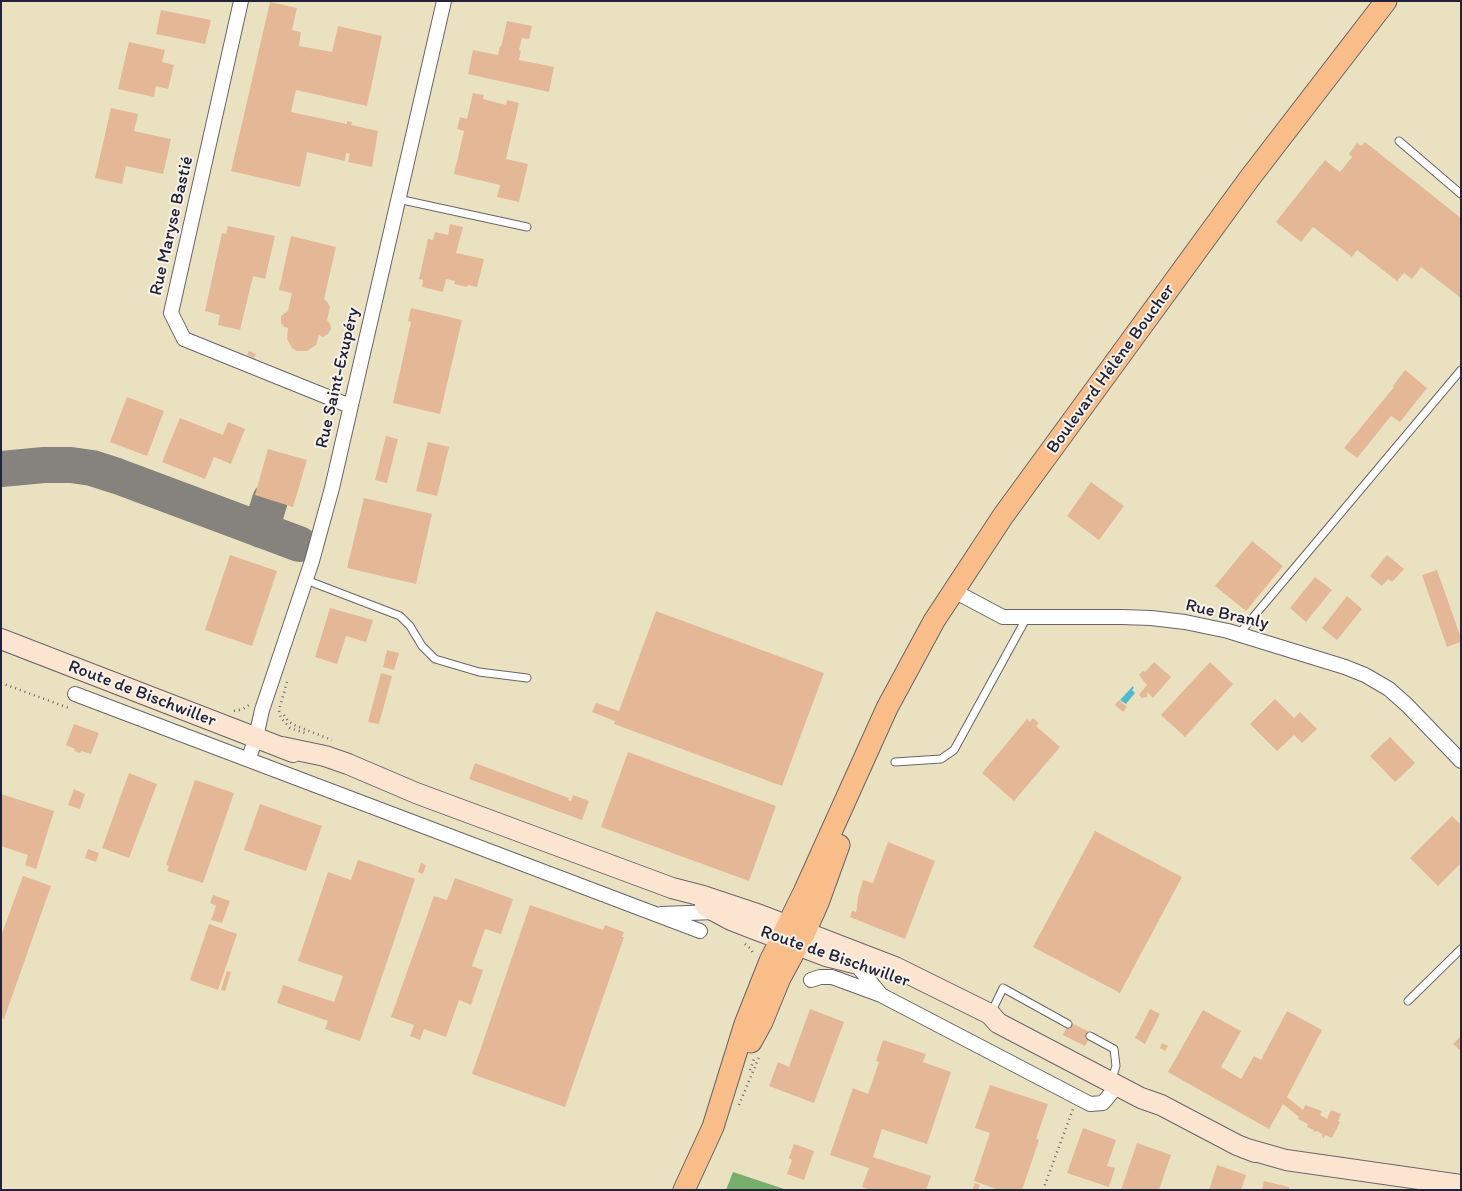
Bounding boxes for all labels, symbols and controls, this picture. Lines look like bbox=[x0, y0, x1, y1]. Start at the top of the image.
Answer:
street label: Rue Maryse Bastié bbox=[145, 154, 199, 298]
street label: Boulevard Hélène Boucher bbox=[1042, 280, 1180, 458]
street label: Rue Saint-Exupéry bbox=[311, 305, 365, 451]
street label: Rue Branly bbox=[1183, 595, 1271, 635]
street label: Route de Bischwiller bbox=[65, 656, 219, 732]
street label: Route de Bischwiller bbox=[757, 921, 913, 993]

